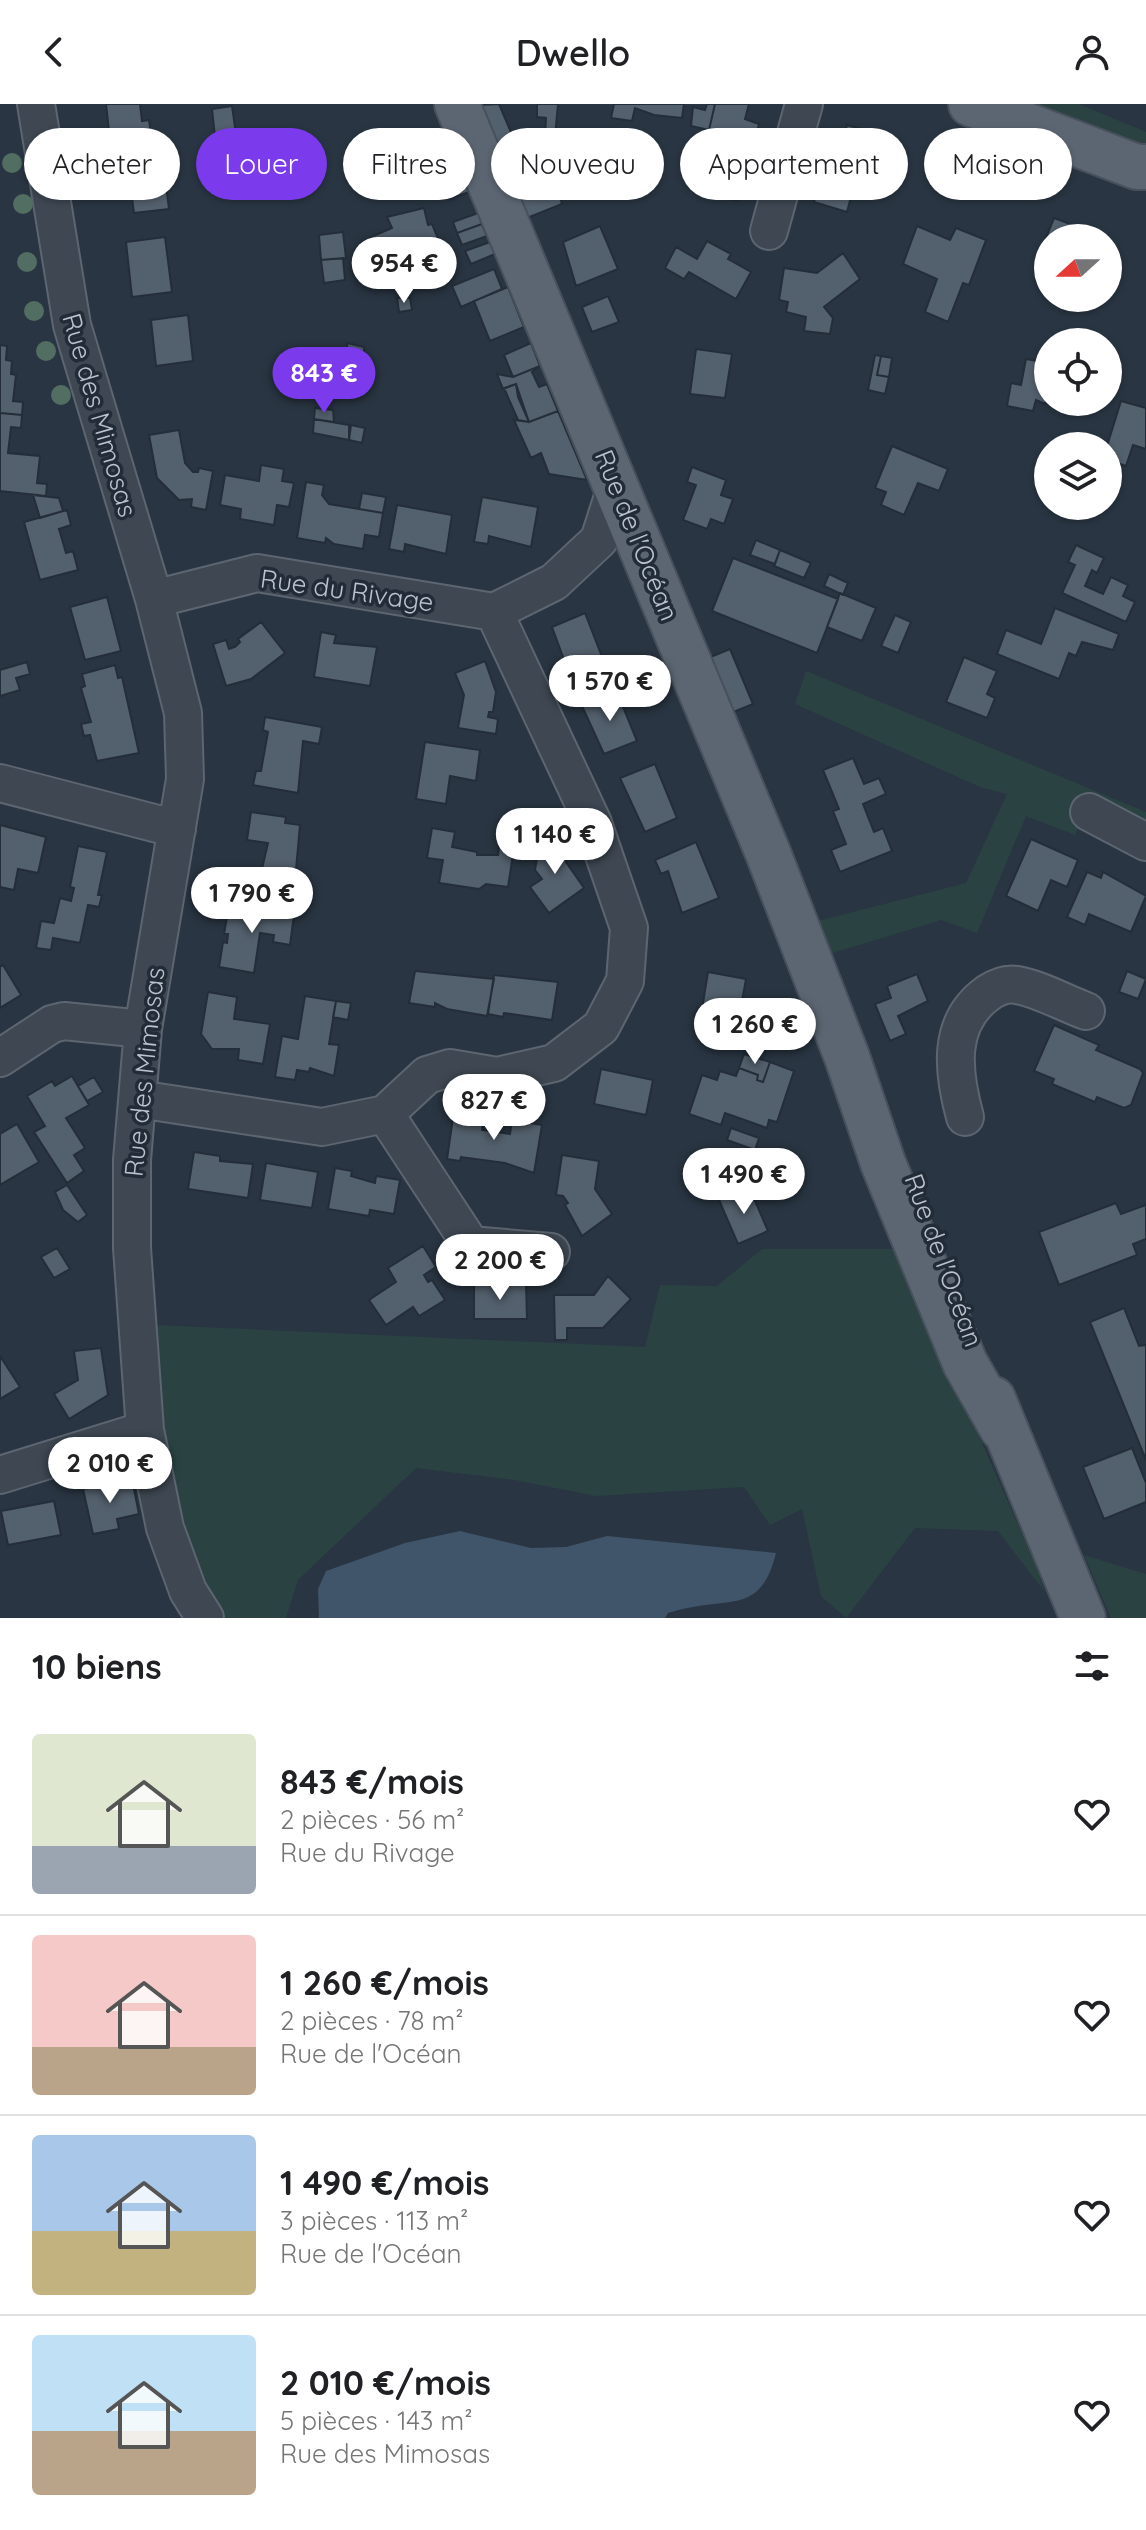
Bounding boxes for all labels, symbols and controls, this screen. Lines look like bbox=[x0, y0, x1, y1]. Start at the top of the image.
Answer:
icon: back bbox=[32, 30, 76, 74]
text: Dwello bbox=[516, 30, 630, 75]
icon: person bbox=[1070, 30, 1114, 74]
chip: Acheter bbox=[24, 128, 180, 200]
chip: Louer bbox=[196, 128, 327, 200]
chip: Filtres bbox=[343, 128, 475, 200]
chip: Nouveau bbox=[491, 128, 664, 200]
chip: Appartement bbox=[680, 128, 908, 200]
chip: Maison bbox=[924, 128, 1072, 200]
north arrow bbox=[1034, 224, 1122, 312]
map controls bbox=[1034, 224, 1122, 520]
pin: 954 € bbox=[348, 237, 460, 305]
text: 954 € bbox=[370, 246, 438, 279]
street label: Rue des Mimosas bbox=[55, 309, 145, 521]
button: locate bbox=[1034, 328, 1122, 416]
pin: 843 € bbox=[268, 347, 380, 415]
text: 843 € bbox=[290, 356, 358, 389]
button: layers bbox=[1034, 432, 1122, 520]
street label: Rue de l'Océan bbox=[588, 445, 686, 625]
street label: Rue du Rivage bbox=[258, 562, 436, 618]
pin: 1 570 € bbox=[536, 655, 684, 723]
text: 1 570 € bbox=[567, 664, 653, 697]
pin: 1 140 € bbox=[481, 808, 629, 876]
text: 1 140 € bbox=[514, 817, 596, 850]
pin: 1 790 € bbox=[178, 867, 326, 935]
text: 1 790 € bbox=[209, 876, 295, 909]
street label: Rue des Mimosas bbox=[117, 966, 171, 1178]
pin: 1 260 € bbox=[681, 998, 829, 1066]
text: 1 260 € bbox=[712, 1007, 798, 1040]
pin: 827 € bbox=[438, 1074, 550, 1142]
text: 827 € bbox=[461, 1083, 527, 1116]
pin: 1 490 € bbox=[670, 1148, 818, 1216]
text: 1 490 € bbox=[701, 1157, 787, 1190]
street label: Rue de l'Océan bbox=[897, 1169, 991, 1351]
pin: 2 200 € bbox=[426, 1234, 574, 1302]
text: 2 200 € bbox=[454, 1243, 546, 1276]
pin: 2 010 € bbox=[36, 1437, 184, 1505]
text: 2 010 € bbox=[66, 1446, 154, 1479]
icon: filters bbox=[1070, 1644, 1114, 1688]
text: 10 biens bbox=[32, 1645, 162, 1688]
text: 843 €/mois bbox=[280, 1760, 464, 1803]
icon: home bbox=[96, 1766, 192, 1862]
icon: heart bbox=[1070, 1792, 1114, 1836]
text: 2 pièces · 56 m² bbox=[280, 1803, 464, 1836]
text: Rue du Rivage bbox=[280, 1836, 455, 1869]
text: 1 260 €/mois bbox=[280, 1961, 489, 2004]
icon: home bbox=[96, 1967, 192, 2063]
icon: heart bbox=[1070, 1993, 1114, 2037]
text: 2 pièces · 78 m² bbox=[280, 2004, 464, 2037]
text: Rue de l'Océan bbox=[280, 2037, 461, 2070]
text: 1 490 €/mois bbox=[280, 2161, 489, 2204]
icon: home bbox=[96, 2167, 192, 2263]
icon: heart bbox=[1070, 2193, 1114, 2237]
text: 3 pièces · 113 m² bbox=[280, 2204, 468, 2237]
text: Rue de l'Océan bbox=[280, 2237, 461, 2270]
text: 2 010 €/mois bbox=[280, 2361, 491, 2404]
icon: home bbox=[96, 2367, 192, 2463]
icon: heart bbox=[1070, 2393, 1114, 2437]
text: 5 pièces · 143 m² bbox=[280, 2404, 473, 2437]
text: Rue des Mimosas bbox=[280, 2437, 490, 2470]

